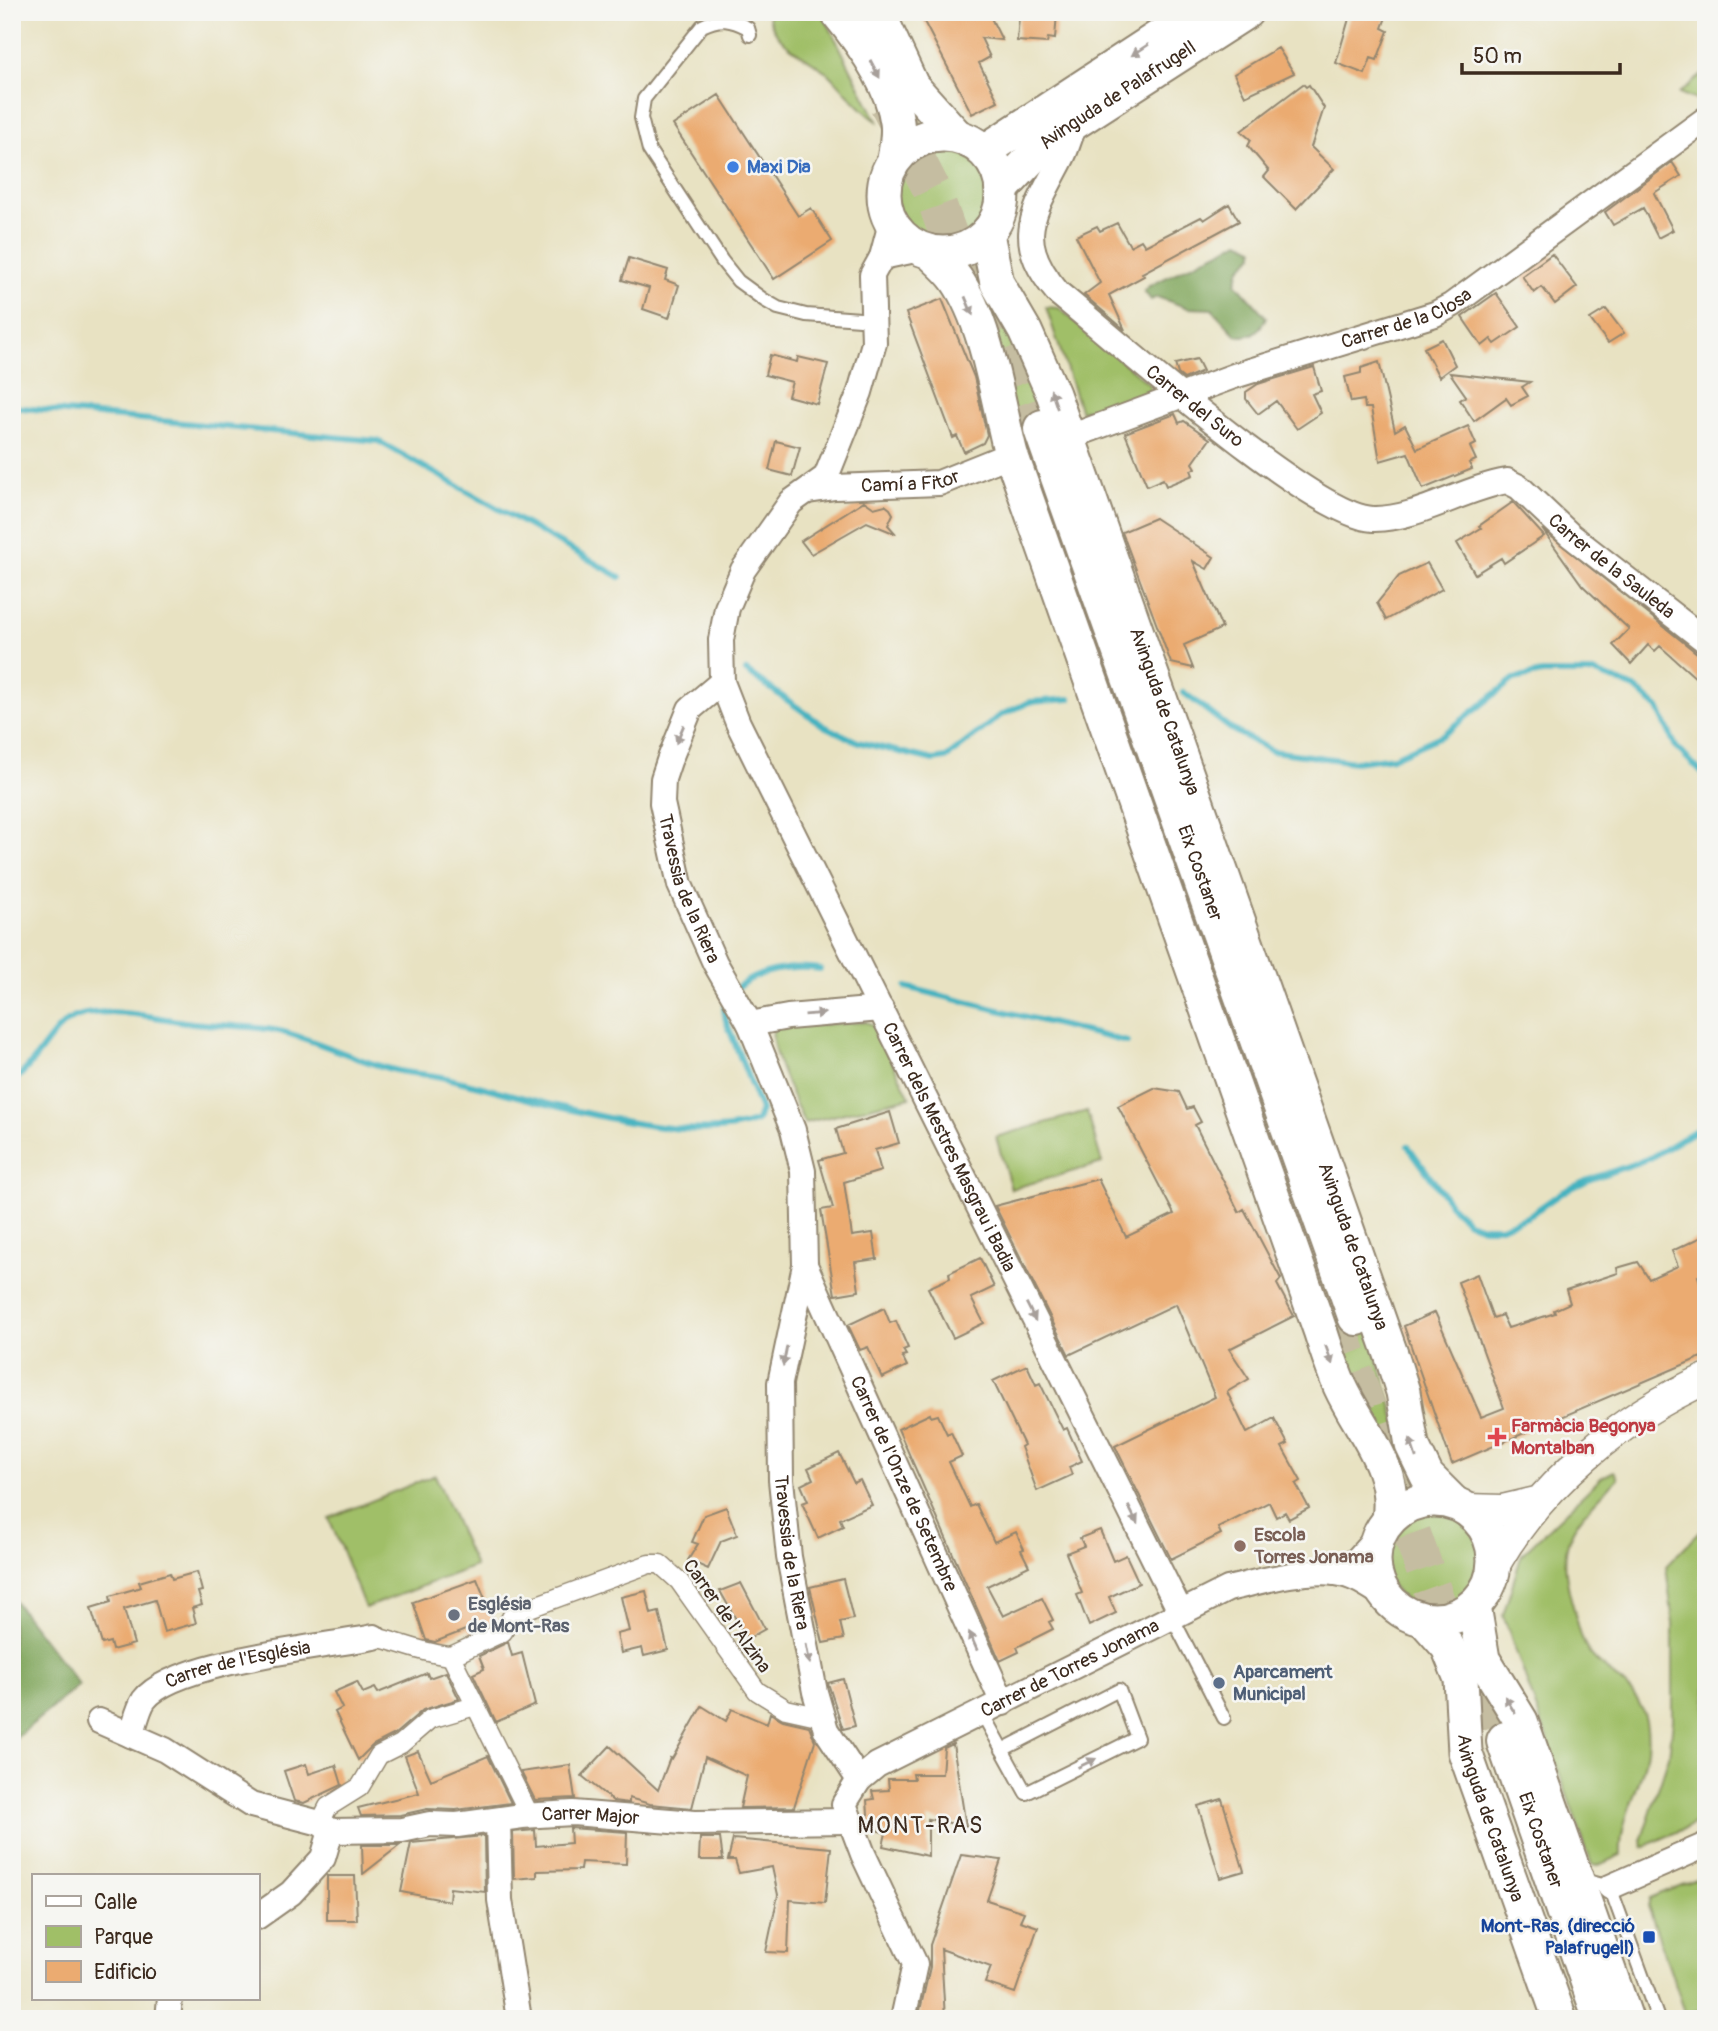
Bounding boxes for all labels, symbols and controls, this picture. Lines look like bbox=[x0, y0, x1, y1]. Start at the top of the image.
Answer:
scale bar bbox=[1462, 32, 1620, 76]
street label: Avinguda de Palafrugell bbox=[1034, 35, 1200, 154]
one-way arrow bbox=[1130, 43, 1150, 56]
text: 50 m bbox=[1473, 43, 1522, 70]
one-way arrow bbox=[869, 59, 881, 79]
place label: Maxi Dia bbox=[747, 155, 811, 179]
marker: Maxi Dia bbox=[725, 159, 741, 175]
street label: Carrer de la Closa bbox=[1338, 283, 1477, 354]
one-way arrow bbox=[964, 296, 975, 317]
street label: Carrer del Suro bbox=[1141, 360, 1249, 453]
one-way arrow bbox=[1048, 388, 1059, 409]
street label: Camí a Fitor bbox=[861, 464, 963, 498]
street label: Carrer de la Sauleda bbox=[1543, 508, 1680, 624]
street label: Avinguda de Catalunya bbox=[1124, 624, 1205, 799]
one-way arrow bbox=[674, 723, 685, 744]
street label: Travessia de la Riera bbox=[653, 812, 726, 967]
street label: Eix Costaner bbox=[1172, 822, 1228, 924]
one-way arrow bbox=[804, 1008, 826, 1019]
street label: Carrer dels Mestres Masgrau i Badia bbox=[877, 1018, 1021, 1276]
street label: Avinguda de Catalunya bbox=[1312, 1159, 1394, 1333]
one-way arrow bbox=[1025, 1302, 1037, 1322]
one-way arrow bbox=[780, 1345, 791, 1367]
one-way arrow bbox=[1324, 1345, 1335, 1366]
street label: Carrer de l'Onze de Setembre bbox=[845, 1372, 963, 1596]
place label: Farmàcia Begonya Montalban bbox=[1511, 1414, 1656, 1460]
marker: Farmàcia Begonya Montalban bbox=[1489, 1429, 1505, 1445]
one-way arrow bbox=[1408, 1437, 1418, 1458]
street label: Travessia de la Riera bbox=[769, 1474, 815, 1632]
one-way arrow bbox=[1127, 1505, 1138, 1525]
place label: Escola Torres Jonama bbox=[1253, 1523, 1374, 1569]
marker: Escola Torres Jonama bbox=[1232, 1538, 1248, 1554]
street label: Carrer de l'Alzina bbox=[678, 1554, 776, 1678]
place label: Església de Mont-Ras bbox=[468, 1592, 570, 1638]
marker: Església de Mont-Ras bbox=[446, 1607, 462, 1623]
street label: Carrer de Torres Jonama bbox=[977, 1613, 1163, 1723]
one-way arrow bbox=[967, 1631, 978, 1652]
street label: Carrer de l'Església bbox=[161, 1635, 312, 1694]
one-way arrow bbox=[803, 1643, 814, 1665]
place label: Aparcament Municipal bbox=[1233, 1660, 1334, 1706]
marker: Aparcament Municipal bbox=[1211, 1675, 1227, 1691]
one-way arrow bbox=[1504, 1695, 1517, 1714]
street label: Avinguda de Catalunya bbox=[1452, 1734, 1529, 1905]
one-way arrow bbox=[1077, 1757, 1097, 1768]
street label: Eix Costaner bbox=[1513, 1789, 1568, 1892]
street label: Carrer Major bbox=[541, 1801, 640, 1830]
district label: MONT-RAS bbox=[858, 1811, 984, 1840]
legend bbox=[32, 1874, 259, 2000]
text: Calle bbox=[94, 1889, 138, 1916]
place label: Mont-Ras, (direcció Palafrugell) bbox=[1481, 1914, 1636, 1960]
text: Parque bbox=[94, 1924, 153, 1951]
marker: Mont-Ras, (direcció Palafrugell) bbox=[1641, 1929, 1657, 1945]
text: Edificio bbox=[94, 1959, 157, 1986]

